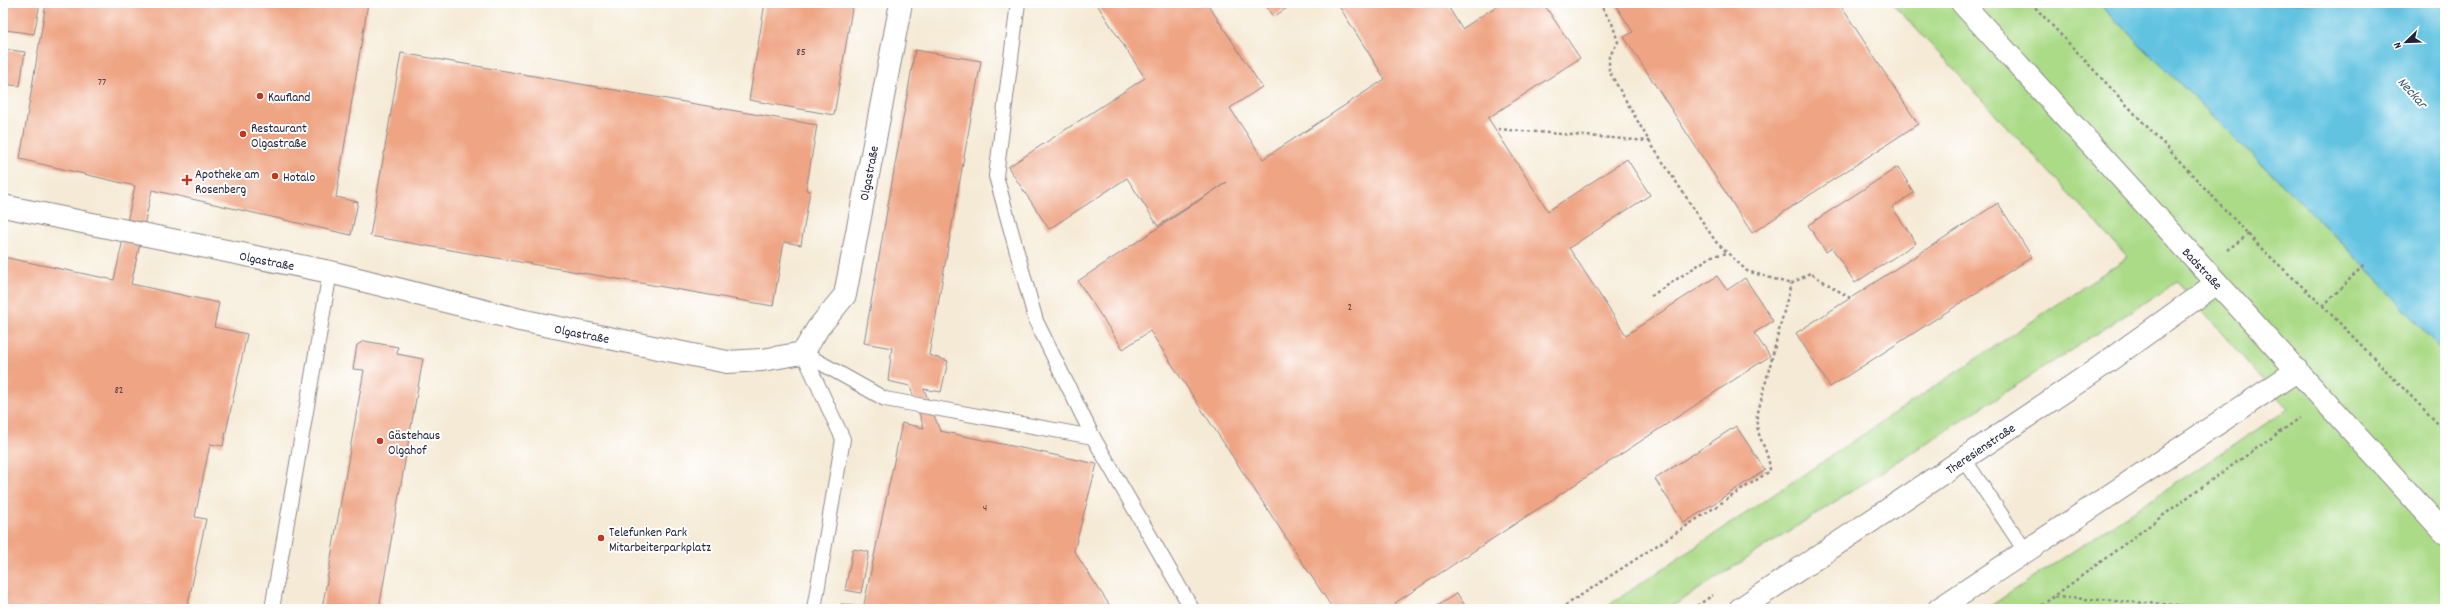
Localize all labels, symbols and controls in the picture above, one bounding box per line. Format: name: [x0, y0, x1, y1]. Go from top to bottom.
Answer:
north arrow: [2386, 22, 2426, 62]
text: N: [2390, 39, 2407, 51]
house number: 85: [796, 45, 806, 61]
water label: Neckar: [2392, 73, 2432, 115]
house number: 77: [98, 75, 106, 91]
place label: Kaufland: [268, 89, 310, 108]
marker: Kaufland: [255, 91, 265, 101]
place label: Restaurant Olgastraße: [251, 120, 307, 154]
marker: Restaurant Olgastraße: [238, 129, 248, 139]
street label: Olgastraße: [856, 144, 885, 202]
place label: Apotheke am Rosenberg: [195, 166, 259, 200]
place label: Hotalo: [283, 169, 315, 188]
marker: Hotalo: [270, 171, 280, 181]
marker: Apotheke am Rosenberg: [182, 175, 192, 185]
street label: Badstraße: [2177, 244, 2226, 295]
street label: Olgastraße: [238, 248, 296, 277]
house number: 2: [1348, 300, 1353, 316]
street label: Olgastraße: [553, 321, 611, 350]
house number: 82: [114, 383, 124, 399]
street label: Theresienstraße: [1943, 420, 2020, 480]
place label: Gästehaus Olgahof: [388, 427, 440, 461]
marker: Gästehaus Olgahof: [375, 436, 385, 446]
house number: 4: [983, 501, 987, 517]
place label: Telefunken Park Mitarbeiterparkplatz: [609, 524, 711, 558]
marker: Telefunken Park Mitarbeiterparkplatz: [596, 533, 606, 543]

